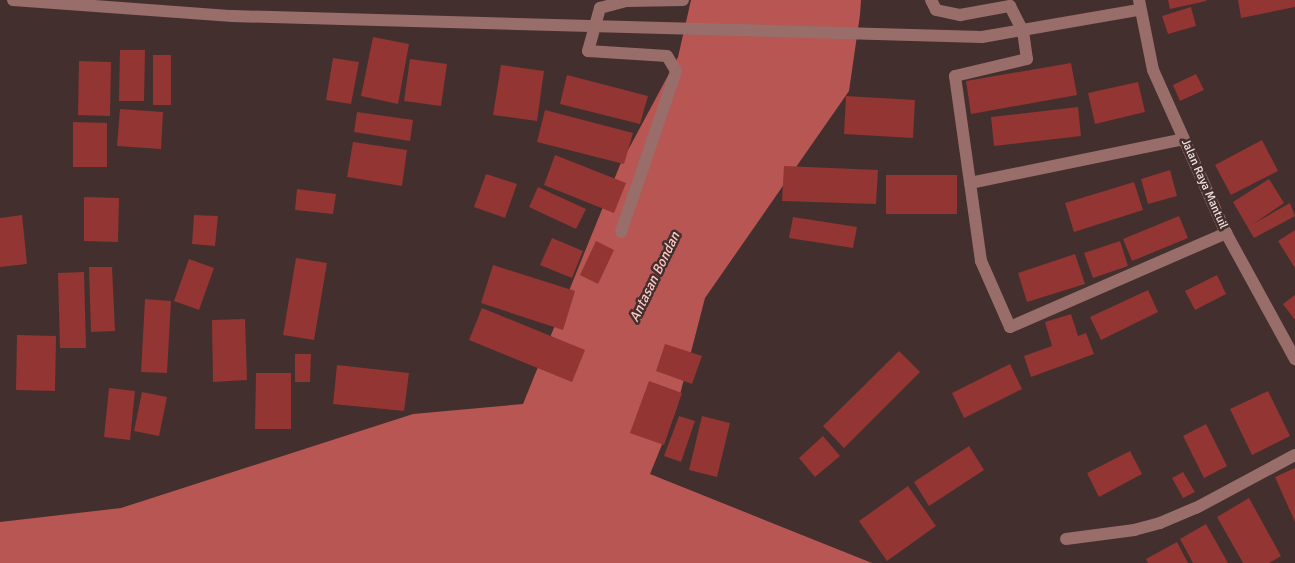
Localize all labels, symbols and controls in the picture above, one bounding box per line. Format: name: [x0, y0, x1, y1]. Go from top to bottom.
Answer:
street label: Jalan Raya Mantuil: [1178, 137, 1230, 231]
water label: Antasan Bondan: [626, 229, 684, 325]

